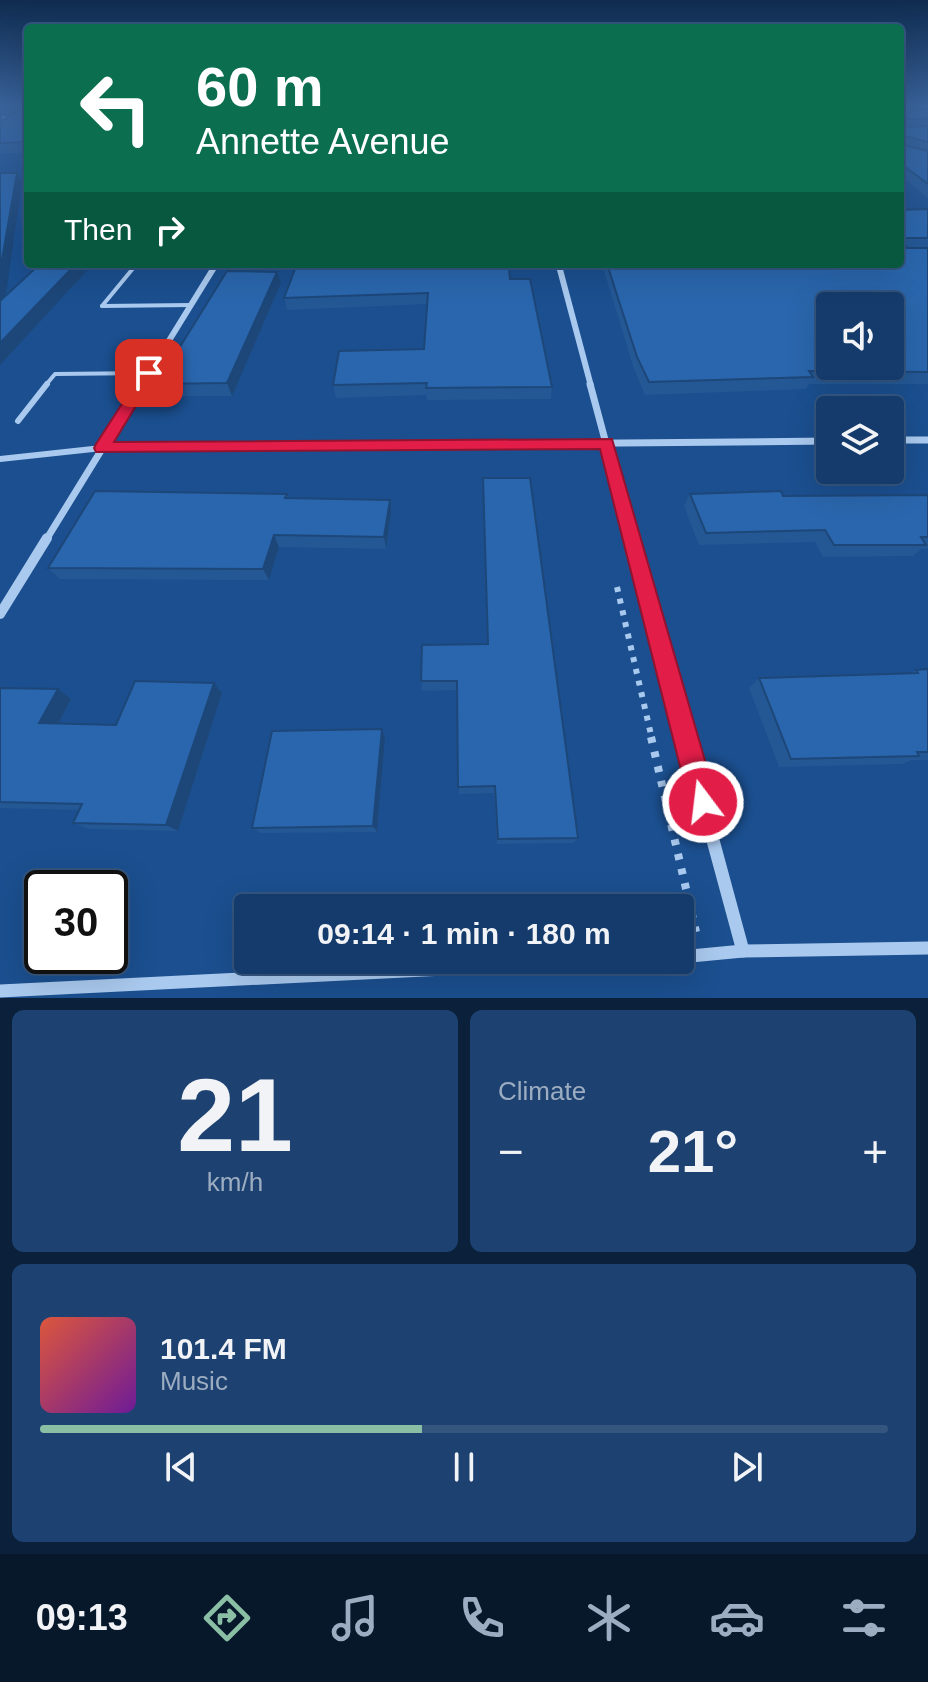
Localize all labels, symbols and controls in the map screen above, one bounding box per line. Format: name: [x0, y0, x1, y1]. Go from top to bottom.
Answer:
text: 60 m: [196, 55, 324, 118]
icon: left: [64, 56, 168, 160]
text: Annette Avenue: [196, 121, 450, 162]
icon: right: [148, 208, 192, 252]
text: Then: [64, 213, 132, 246]
map controls: [816, 292, 904, 484]
button: sound: [816, 292, 904, 380]
pin: [115, 339, 183, 407]
icon: arrive: [127, 351, 171, 395]
button: layers: [816, 396, 904, 484]
position arrow: [661, 760, 745, 844]
speed limit sign: 30: [24, 870, 128, 974]
text: 09:14 · 1 min · 180 m: [317, 917, 611, 950]
text: 21: [177, 1057, 293, 1173]
text: Climate: [498, 1076, 586, 1106]
text: 21°: [648, 1118, 738, 1185]
text: −: [498, 1127, 524, 1176]
text: +: [862, 1127, 888, 1176]
text: km/h: [207, 1167, 263, 1197]
text: 101.4 FM: [160, 1332, 287, 1365]
text: Music: [160, 1366, 228, 1396]
icon: previous: [159, 1445, 203, 1489]
icon: pause: [442, 1445, 486, 1489]
icon: next: [725, 1445, 769, 1489]
icon: directions: [199, 1590, 255, 1646]
icon: music: [327, 1590, 383, 1646]
icon: phone: [454, 1590, 510, 1646]
icon: climate: [581, 1590, 637, 1646]
icon: car: [709, 1590, 765, 1646]
icon: filters: [836, 1590, 892, 1646]
text: 09:13: [36, 1597, 128, 1638]

